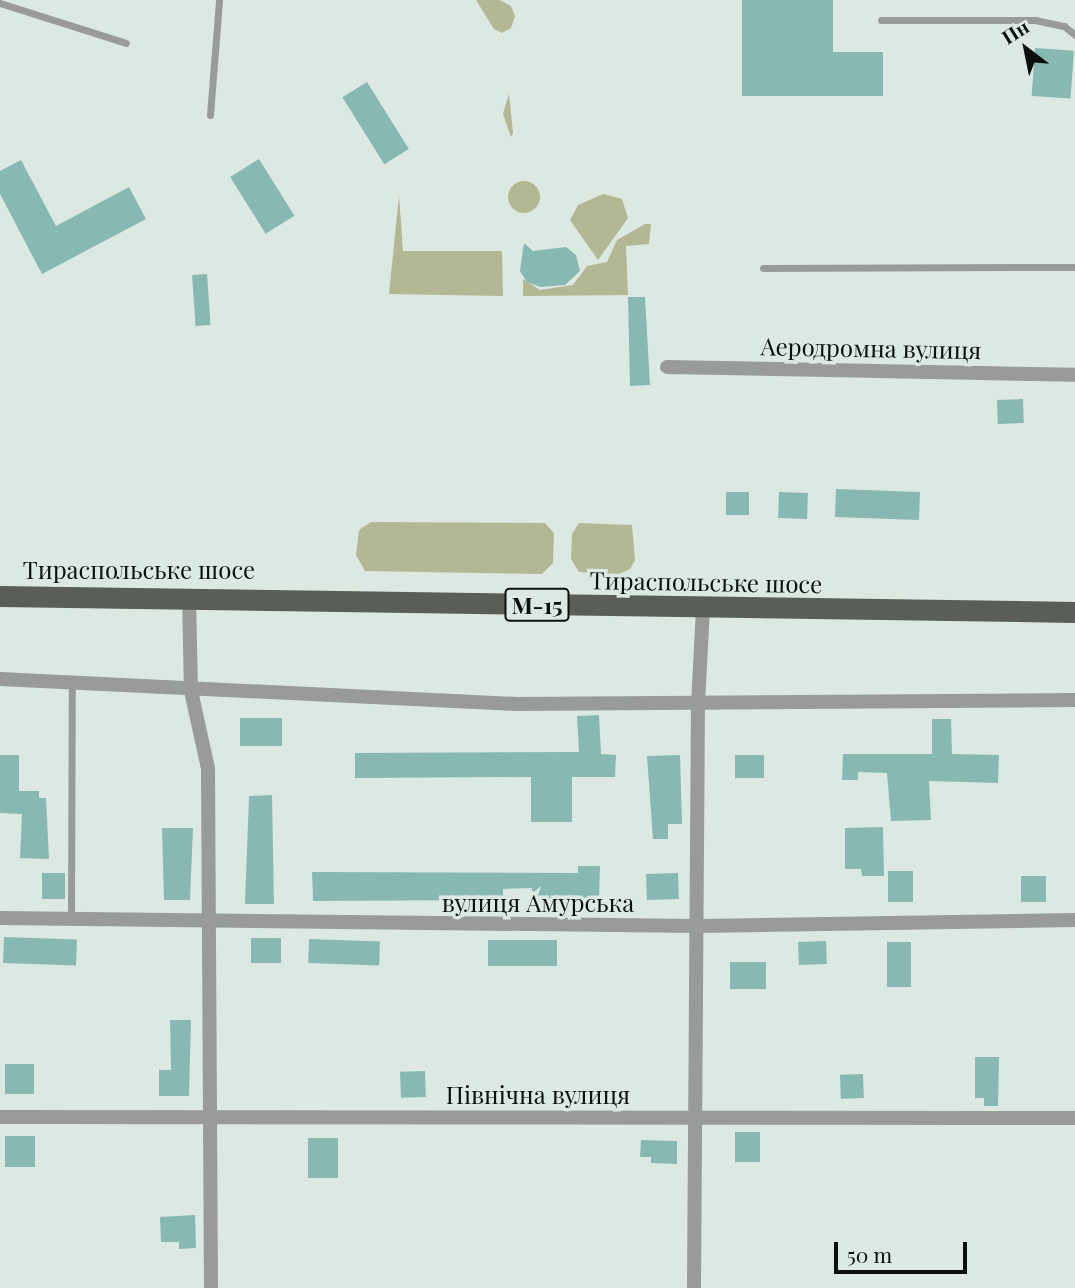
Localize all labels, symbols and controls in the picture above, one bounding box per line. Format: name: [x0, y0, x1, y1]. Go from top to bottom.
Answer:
text: Пн: [996, 13, 1033, 49]
north arrow: [991, 14, 1061, 84]
street label: Аеродромна вулиця: [760, 332, 982, 364]
street label: Тираспольське шосе: [23, 556, 255, 584]
street label: Тираспольське шосе: [589, 566, 823, 598]
road number: М-15: [504, 586, 570, 624]
street label: вулиця Амурська: [442, 889, 634, 917]
street label: Північна вулиця: [446, 1081, 630, 1109]
scale bar: [837, 1228, 970, 1272]
text: 50 m: [847, 1240, 892, 1268]

